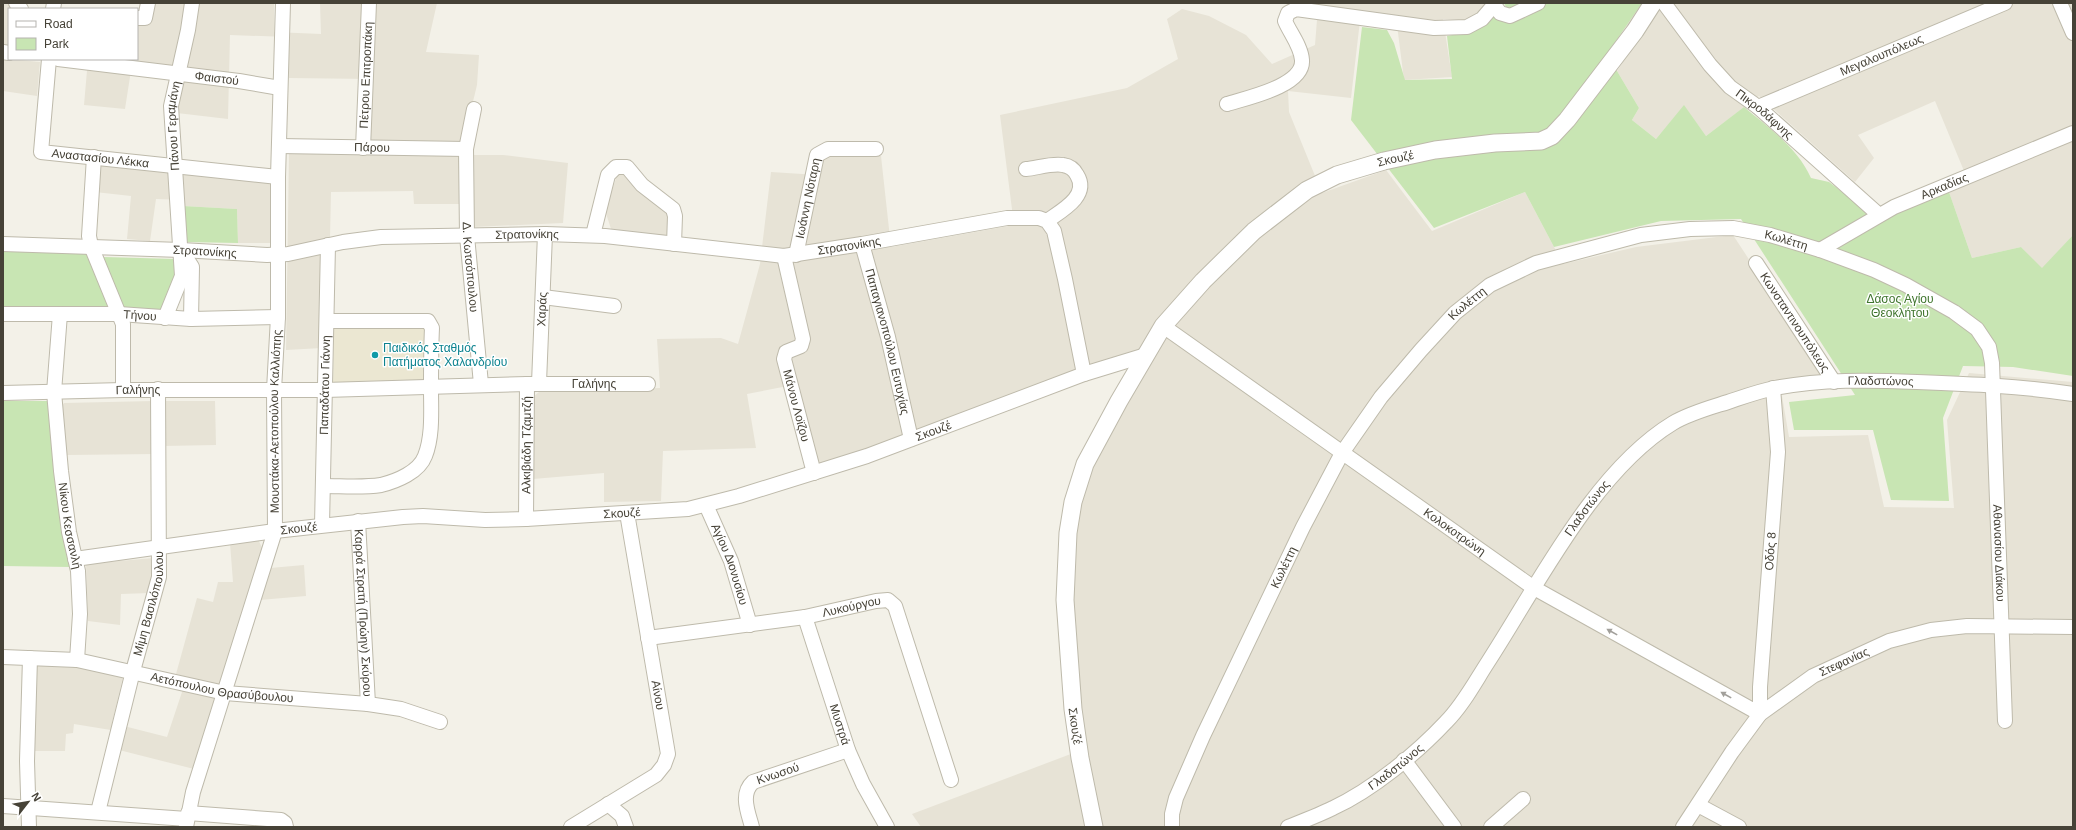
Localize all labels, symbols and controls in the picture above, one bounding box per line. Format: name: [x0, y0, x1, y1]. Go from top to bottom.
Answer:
legend: [8, 8, 138, 60]
text: Road: [44, 17, 73, 31]
street label: Πέτρου Επιτροπάκη: [357, 21, 375, 129]
street label: Μεγαλουπόλεως: [1838, 31, 1925, 79]
text: Park: [44, 37, 70, 51]
street label: Φαιστού: [194, 69, 240, 88]
street label: Πάνου Γεραμάνη: [164, 80, 183, 171]
street label: Πικροδάφνης: [1733, 86, 1796, 142]
street label: Πάρου: [354, 140, 390, 155]
street label: Αναστασίου Λέκκα: [51, 146, 150, 170]
street label: Σκουζέ: [1375, 148, 1416, 170]
street label: Ιωάννη Νόταρη: [793, 157, 823, 240]
street label: Αρκαδίας: [1919, 170, 1970, 202]
street label: Δ. Κωτσόπουλου: [460, 222, 481, 313]
street label: Στρατονίκης: [495, 227, 559, 242]
street label: Κωλέττη: [1763, 227, 1809, 253]
street label: Στρατονίκης: [817, 234, 882, 258]
street label: Στρατονίκης: [173, 243, 237, 260]
street label: Παπαγιανοπούλου Ευτυχίας: [862, 267, 912, 416]
street label: Κωνσταντινουπόλεως: [1757, 270, 1833, 375]
street label: Κωλέττη: [1445, 284, 1489, 323]
street label: Χαράς: [534, 291, 550, 327]
park label: Δάσος Αγίου Θεοκλήτου: [1866, 292, 1934, 320]
street label: Τήνου: [123, 307, 157, 324]
street label: Μουστάκα-Αετοπούλου Καλλιόπης: [267, 329, 284, 513]
street label: Παπαδάτου Γιάννη: [317, 335, 333, 435]
place label: Παιδικός Σταθμός Πατήματος Χαλανδρίου: [383, 341, 507, 369]
marker: Παιδικός Σταθμός Πατήματος Χαλανδρίου: [370, 350, 380, 360]
street label: Μάνου Λοϊζου: [780, 368, 812, 443]
street label: Γλαδστώνος: [1848, 374, 1914, 389]
street label: Γαλήνης: [572, 377, 617, 391]
street label: Γαλήνης: [115, 383, 161, 397]
street label: Αλκιβιάδη Τζαμτζή: [519, 396, 534, 494]
street label: Σκουζέ: [914, 418, 954, 444]
street label: Γλαδστώνος: [1562, 477, 1612, 539]
street label: Νίκου Κεσσανλή: [56, 482, 84, 570]
street label: Αθανασίου Διάκου: [1990, 504, 2008, 602]
street label: Σκουζέ: [603, 505, 642, 521]
street label: Κολοκοτρώνη: [1421, 505, 1488, 559]
street label: Σκουζέ: [280, 519, 319, 537]
street label: Αγίου Διονυσίου: [708, 521, 751, 607]
street label: Καρρά Στρατή (Πρώην) Σκύρου: [351, 529, 375, 697]
street label: Οδός 8: [1762, 531, 1779, 571]
street label: Κωλέττη: [1268, 544, 1300, 591]
street label: Μίμη Βασιλόπουλου: [131, 551, 166, 657]
street label: Λυκούργου: [821, 594, 881, 620]
one-way arrow: [1607, 628, 1618, 635]
street label: Στεφανίας: [1817, 644, 1871, 679]
street label: Αετόπουλου Θρασύβουλου: [149, 670, 294, 705]
street label: Αίνου: [649, 679, 667, 711]
one-way arrow: [1720, 692, 1732, 699]
street label: Μυστρά: [827, 702, 853, 747]
street label: Σκουζέ: [1065, 707, 1085, 746]
street label: Γλαδστώνος: [1366, 741, 1426, 793]
street label: Κνωσού: [755, 760, 801, 787]
north arrow: [8, 782, 48, 822]
text: N: [29, 790, 44, 803]

